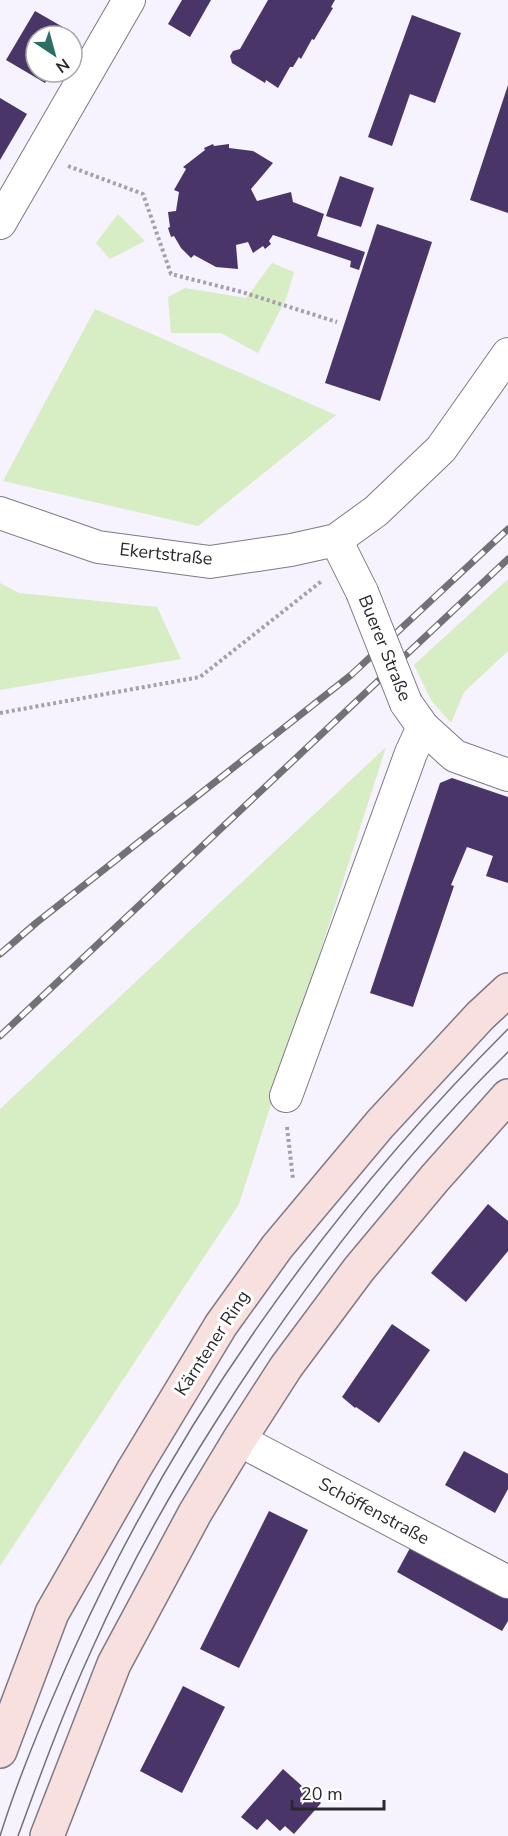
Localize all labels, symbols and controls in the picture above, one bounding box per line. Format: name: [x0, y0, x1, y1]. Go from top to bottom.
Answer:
north arrow: [24, 24, 84, 84]
text: N: [51, 53, 74, 78]
street label: Ekertstraße: [118, 537, 214, 571]
street label: Buerer Straße: [353, 591, 417, 705]
street label: Kärntener Ring: [169, 1286, 255, 1400]
street label: Schöffenstraße: [314, 1472, 434, 1550]
scale bar: [292, 1773, 384, 1811]
text: 20 m: [301, 1782, 343, 1806]

